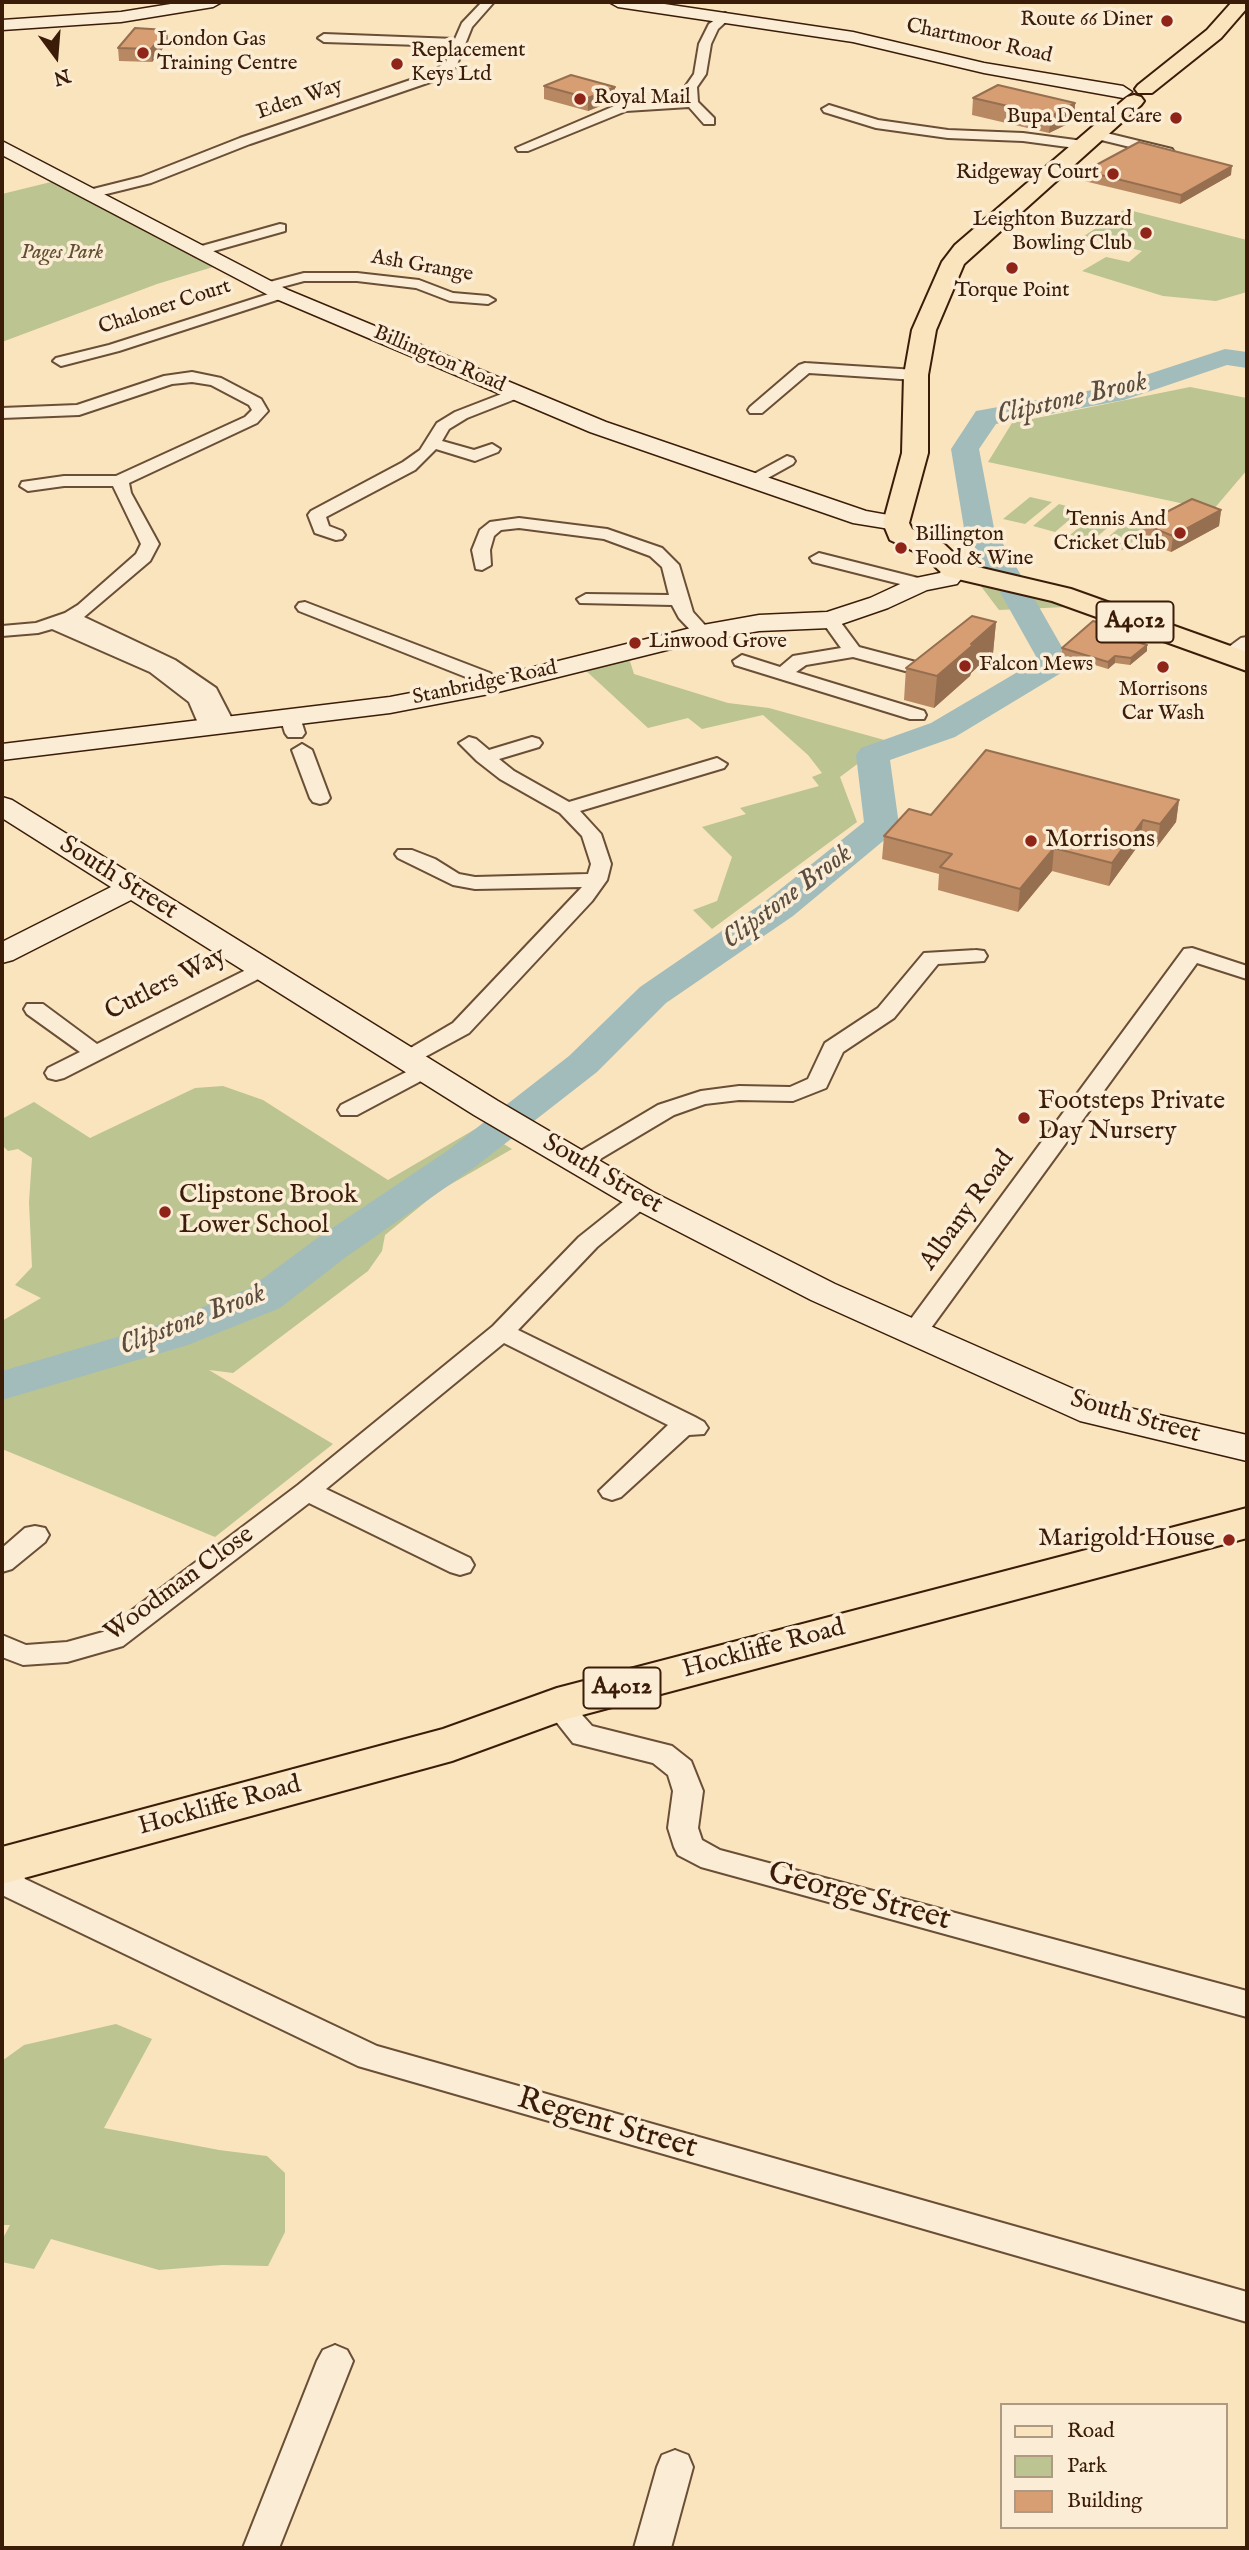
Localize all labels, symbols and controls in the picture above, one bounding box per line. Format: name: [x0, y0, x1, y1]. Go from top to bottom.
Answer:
place label: Route 66 Diner: [1020, 8, 1153, 34]
marker: Route 66 Diner: [1159, 13, 1175, 29]
street label: Chartmoor Road: [904, 14, 1054, 70]
north arrow: [21, 21, 91, 91]
place label: London Gas Training Centre: [157, 28, 297, 78]
place label: Replacement Keys Ltd: [411, 39, 525, 89]
marker: London Gas Training Centre: [135, 45, 151, 61]
marker: Replacement Keys Ltd: [389, 56, 405, 72]
text: N: [51, 62, 73, 90]
street label: Eden Way: [254, 74, 346, 126]
place label: Royal Mail: [594, 86, 691, 112]
marker: Royal Mail: [572, 91, 588, 107]
place label: Bupa Dental Care: [1006, 105, 1162, 131]
marker: Bupa Dental Care: [1168, 110, 1184, 126]
place label: Ridgeway Court: [956, 161, 1099, 187]
marker: Ridgeway Court: [1105, 166, 1121, 182]
place label: Leighton Buzzard Bowling Club: [973, 208, 1132, 258]
marker: Leighton Buzzard Bowling Club: [1138, 225, 1154, 241]
park label: Pages Park: [21, 241, 103, 267]
street label: Ash Grange: [369, 246, 475, 288]
marker: Torque Point: [1004, 260, 1020, 276]
street label: Chaloner Court: [96, 275, 234, 341]
place label: Torque Point: [955, 279, 1069, 305]
street label: Billington Road: [369, 321, 509, 399]
water label: Clipstone Brook: [993, 366, 1151, 434]
place label: Tennis And Cricket Club: [1054, 508, 1166, 558]
place label: Billington Food & Wine: [915, 523, 1033, 573]
marker: Tennis And Cricket Club: [1172, 525, 1188, 541]
marker: Billington Food & Wine: [893, 540, 909, 556]
road number: A4012: [1096, 602, 1174, 642]
place label: Linwood Grove: [649, 630, 787, 656]
marker: Linwood Grove: [627, 635, 643, 651]
place label: Falcon Mews: [979, 653, 1093, 679]
street label: Stanbridge Road: [411, 656, 559, 712]
marker: Falcon Mews: [957, 658, 973, 674]
marker: Morrisons Car Wash: [1155, 659, 1171, 675]
place label: Morrisons Car Wash: [1118, 678, 1208, 728]
place label: Morrisons: [1045, 825, 1155, 857]
street label: South Street: [53, 830, 183, 928]
marker: Morrisons: [1023, 833, 1039, 849]
water label: Clipstone Brook: [716, 838, 860, 958]
street label: Cutlers Way: [100, 941, 232, 1029]
place label: Footsteps Private Day Nursery: [1038, 1087, 1225, 1148]
marker: Footsteps Private Day Nursery: [1016, 1110, 1032, 1126]
street label: South Street: [536, 1128, 668, 1222]
street label: Albany Road: [914, 1145, 1022, 1277]
place label: Clipstone Brook Lower School: [179, 1181, 358, 1242]
marker: Clipstone Brook Lower School: [157, 1204, 173, 1220]
water label: Clipstone Brook: [115, 1278, 271, 1364]
street label: South Street: [1066, 1385, 1204, 1451]
street label: Woodman Close: [99, 1520, 261, 1650]
place label: Marigold House: [1038, 1524, 1215, 1556]
marker: Marigold House: [1221, 1532, 1237, 1548]
street label: Hockliffe Road: [679, 1613, 849, 1687]
road number: A4012: [584, 1668, 660, 1708]
street label: Hockliffe Road: [135, 1770, 305, 1844]
street label: George Street: [763, 1855, 955, 1941]
street label: Regent Street: [513, 2081, 701, 2169]
legend: [1000, 2403, 1228, 2529]
text: Road: [1067, 2418, 1114, 2445]
text: Park: [1067, 2453, 1107, 2480]
text: Building: [1067, 2488, 1142, 2515]

